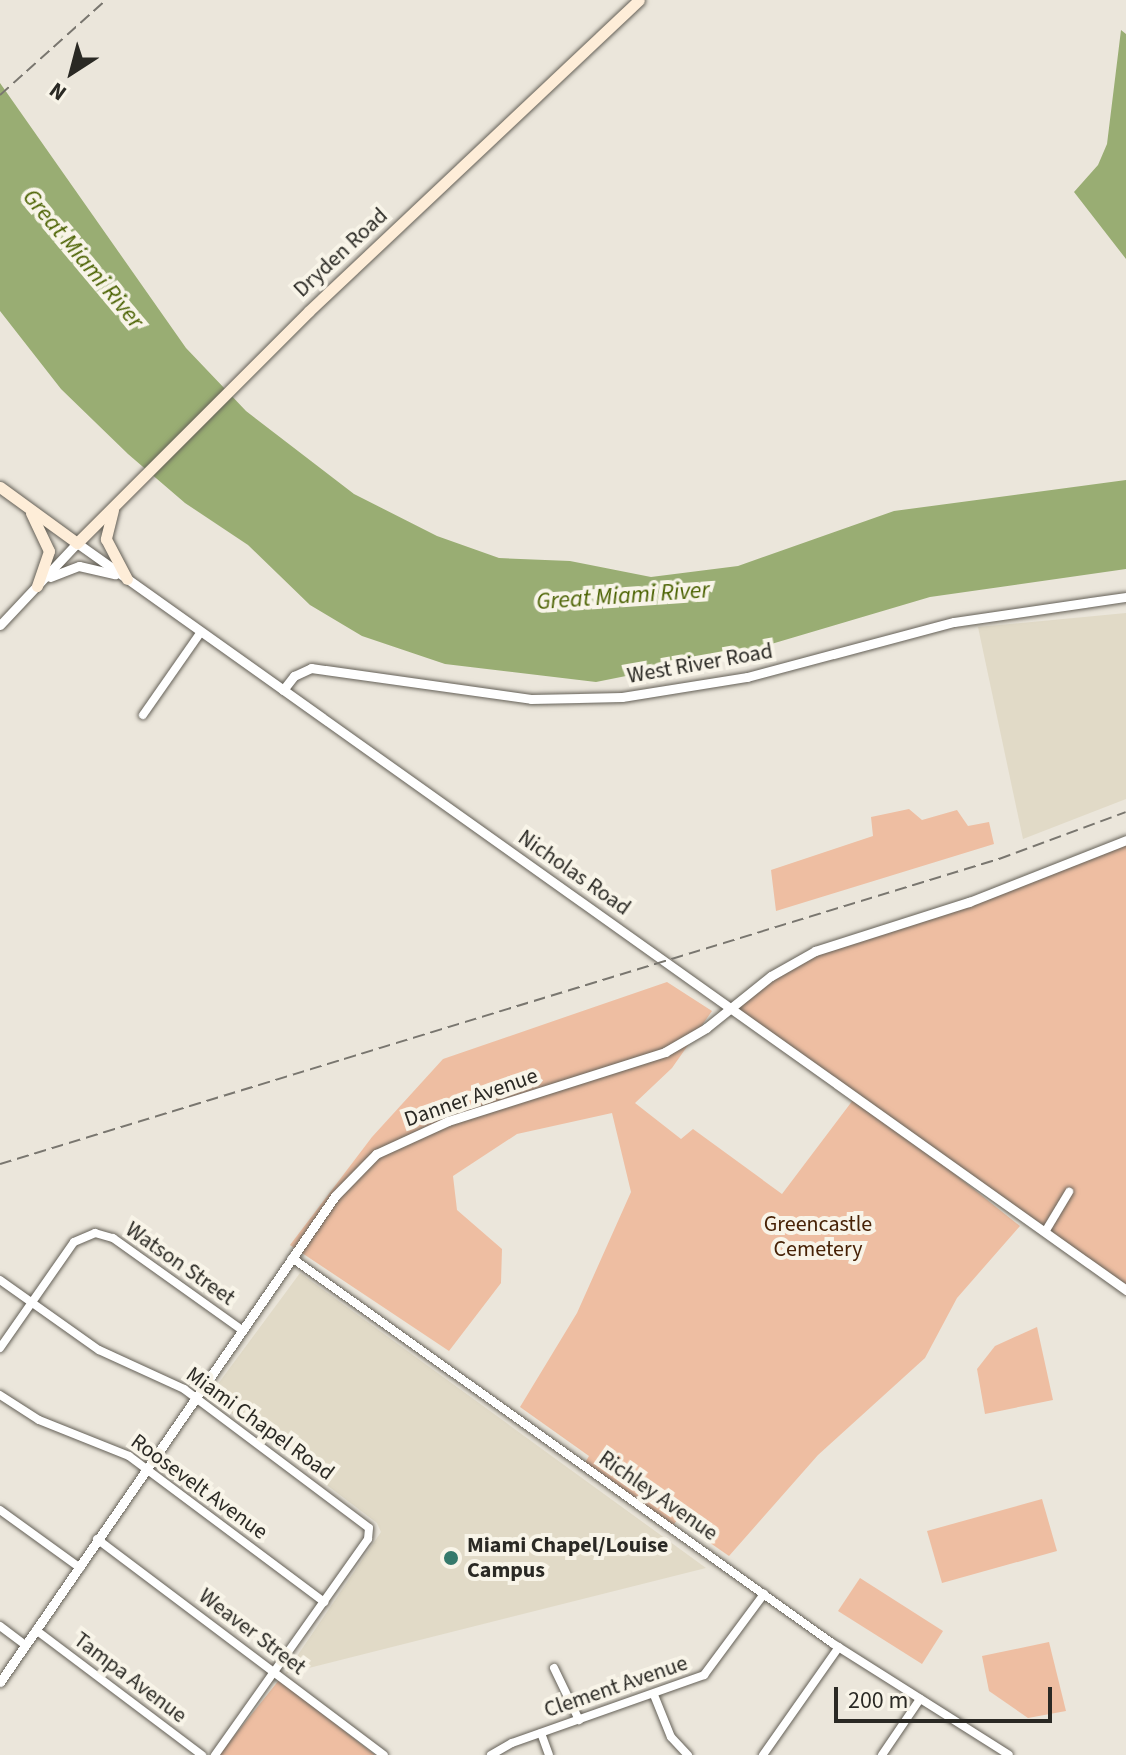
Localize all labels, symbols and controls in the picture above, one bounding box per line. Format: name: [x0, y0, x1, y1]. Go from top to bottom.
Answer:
north arrow: [32, 32, 112, 112]
text: N: [43, 74, 73, 109]
water label: Great Miami River: [16, 183, 150, 335]
street label: Dryden Road: [289, 203, 393, 303]
water label: Great Miami River: [535, 576, 711, 616]
street label: West River Road: [625, 638, 775, 690]
street label: Nicholas Road: [513, 825, 635, 921]
street label: Danner Avenue: [401, 1063, 541, 1133]
park label: Greencastle Cemetery: [764, 1211, 872, 1262]
street label: Watson Street: [120, 1217, 240, 1311]
street label: Miami Chapel Road: [181, 1361, 339, 1487]
street label: Roosevelt Avenue: [125, 1429, 273, 1545]
street label: Richley Avenue: [593, 1445, 723, 1547]
place label: Miami Chapel/Louise Campus: [467, 1532, 668, 1584]
marker: Miami Chapel/Louise Campus: [442, 1549, 460, 1567]
street label: Weaver Street: [193, 1583, 311, 1681]
street label: Tampa Avenue: [68, 1627, 192, 1729]
street label: Clement Avenue: [541, 1650, 691, 1724]
scale bar: [838, 1671, 1056, 1721]
text: 200 m: [848, 1683, 908, 1718]

